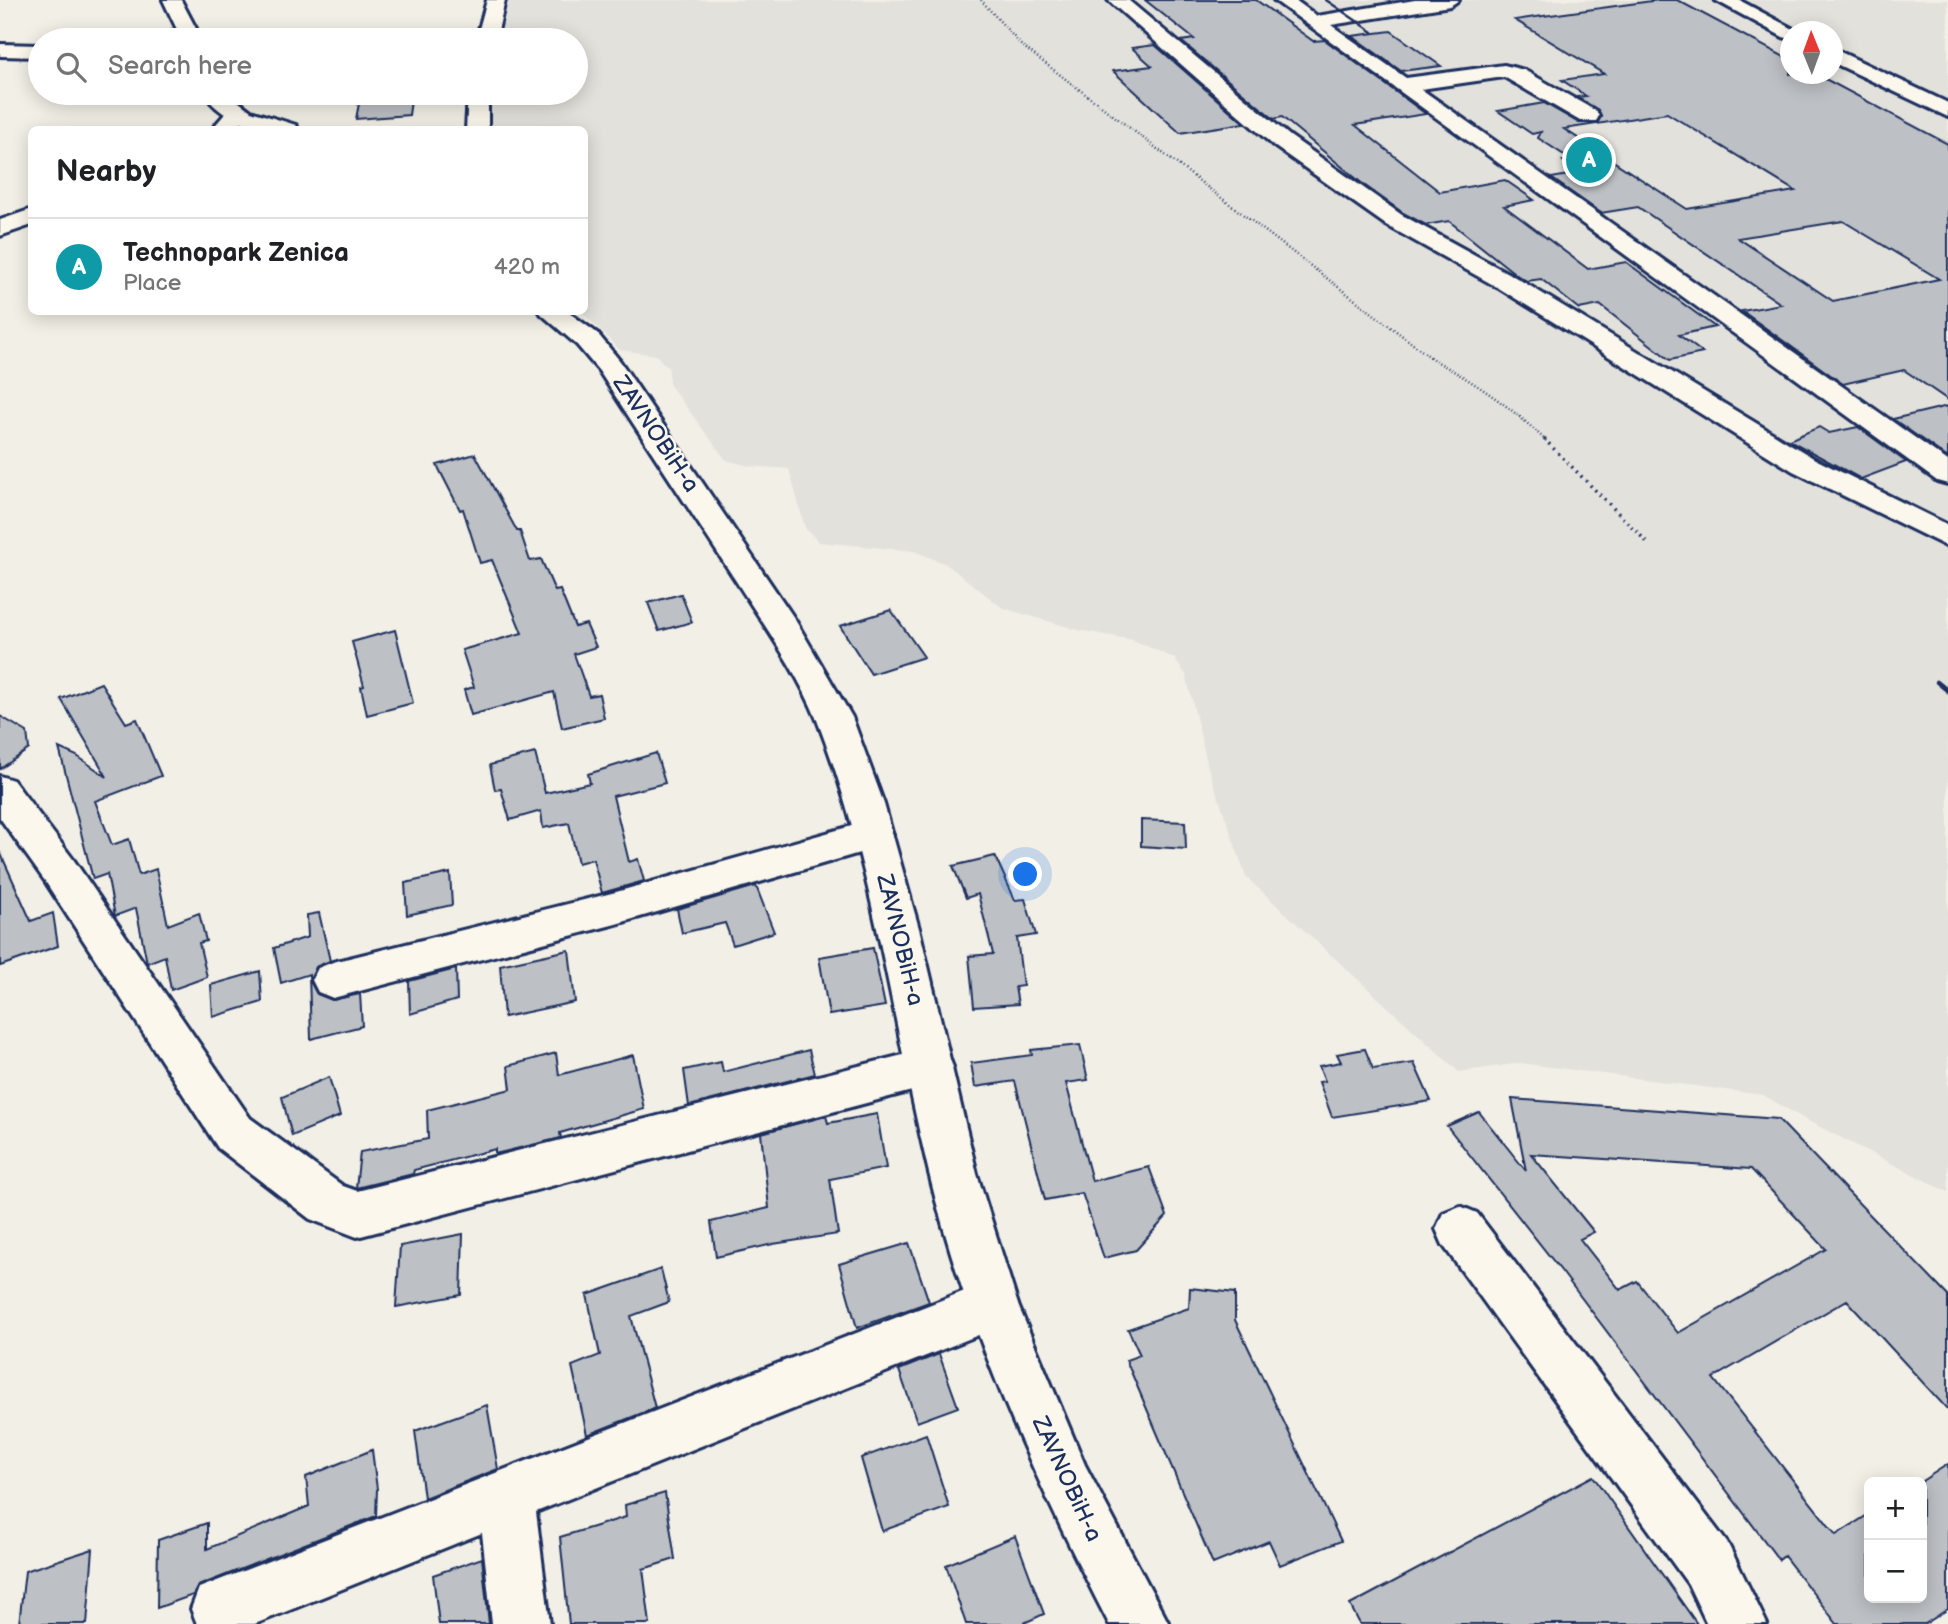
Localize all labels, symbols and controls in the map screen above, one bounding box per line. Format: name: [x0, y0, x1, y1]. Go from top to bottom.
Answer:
north arrow: [1780, 21, 1843, 84]
search box: [28, 28, 588, 105]
icon: search: [52, 48, 90, 86]
text: Search here: [108, 51, 252, 82]
pin: A: [1566, 134, 1612, 186]
text: Nearby: [56, 154, 156, 190]
text: Technopark Zenica: [123, 238, 349, 269]
text: A: [72, 253, 86, 281]
text: 420 m: [494, 253, 560, 281]
text: Place: [123, 269, 181, 297]
street label: ZAVNOBiH-a: [606, 370, 705, 498]
your location: [1008, 857, 1042, 891]
street label: ZAVNOBiH-a: [870, 870, 930, 1009]
street label: ZAVNOBiH-a: [1025, 1411, 1108, 1546]
map controls: [1864, 1477, 1927, 1603]
button: +: [1864, 1477, 1927, 1540]
button: −: [1864, 1540, 1927, 1603]

